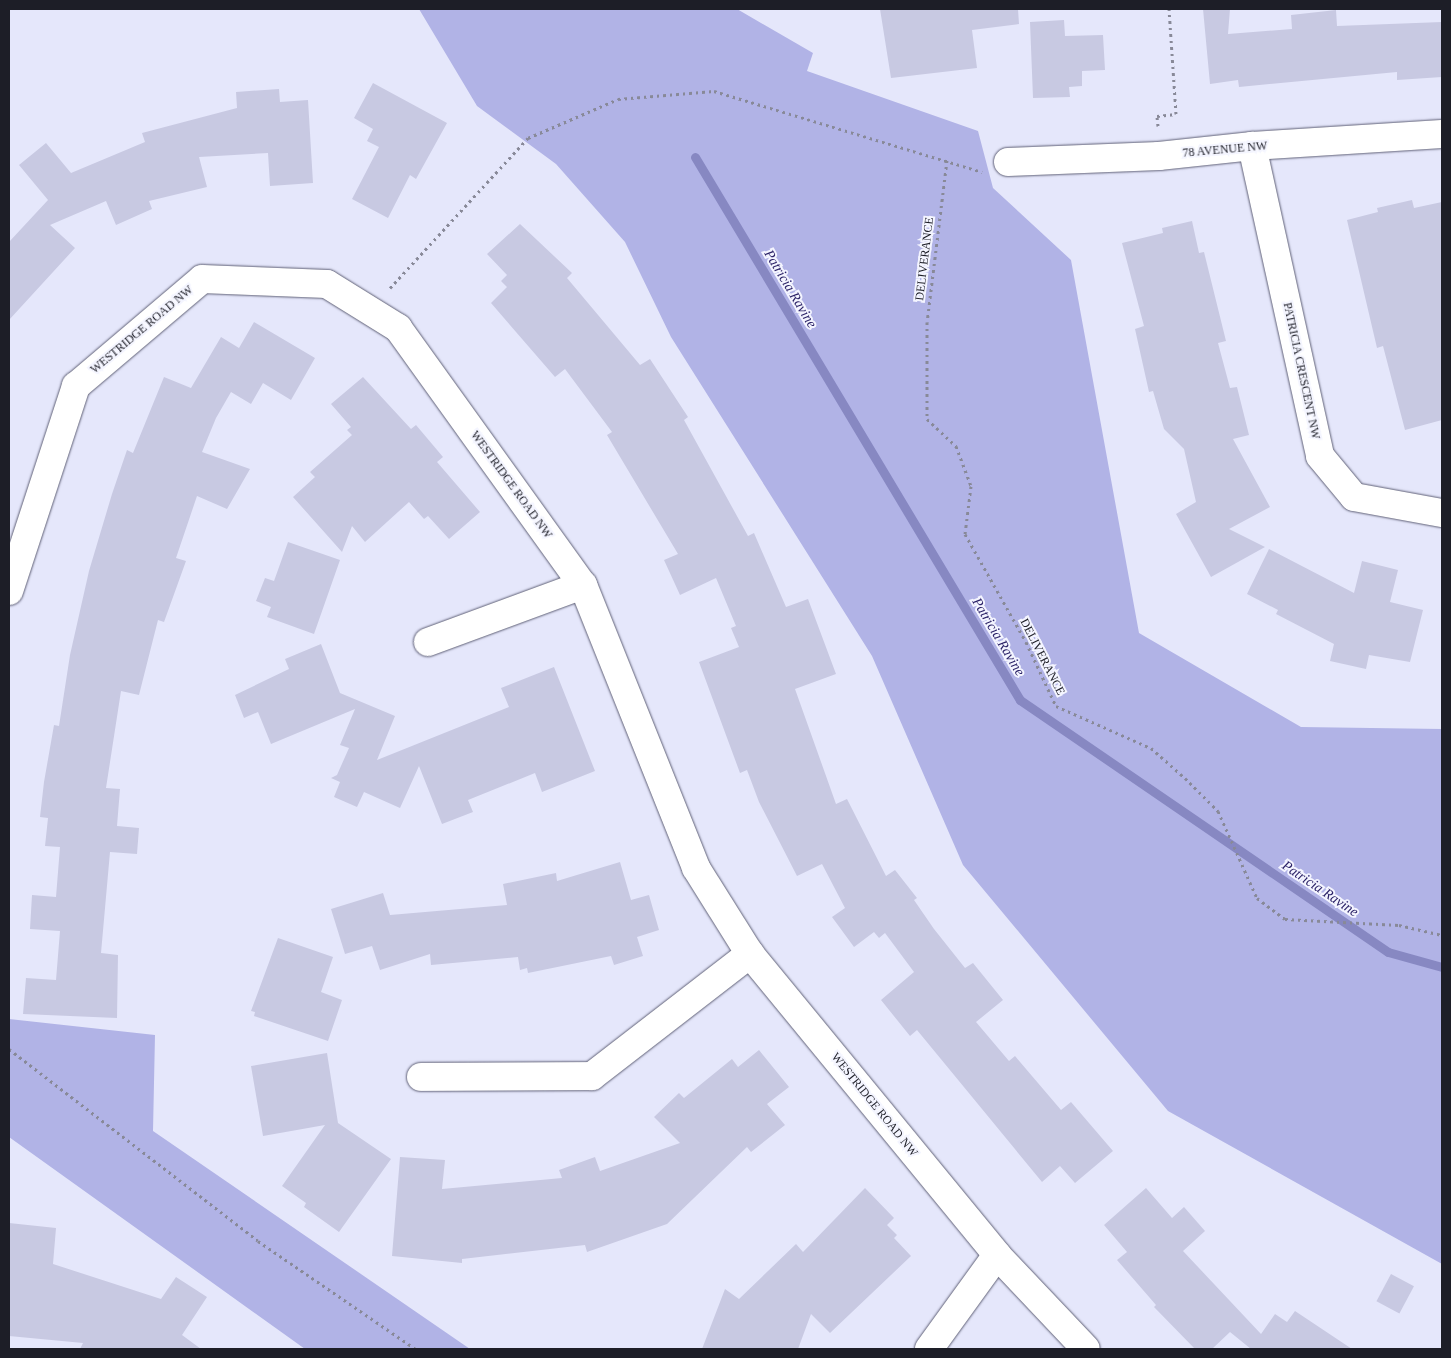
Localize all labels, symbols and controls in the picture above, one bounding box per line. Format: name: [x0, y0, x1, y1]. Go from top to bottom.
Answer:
street label: 78 AVENUE NW: [1182, 139, 1268, 161]
street label: DELIVERANCE: [913, 216, 937, 302]
water label: Patricia Ravine: [760, 247, 820, 331]
street label: WESTRIDGE ROAD NW: [88, 283, 196, 377]
street label: PATRICIA CRESCENT NW: [1279, 301, 1323, 441]
street label: WESTRIDGE ROAD NW: [467, 428, 555, 542]
water label: Patricia Ravine: [968, 595, 1028, 679]
street label: DELIVERANCE: [1017, 616, 1067, 698]
water label: Patricia Ravine: [1279, 857, 1361, 921]
street label: WESTRIDGE ROAD NW: [828, 1050, 920, 1160]

